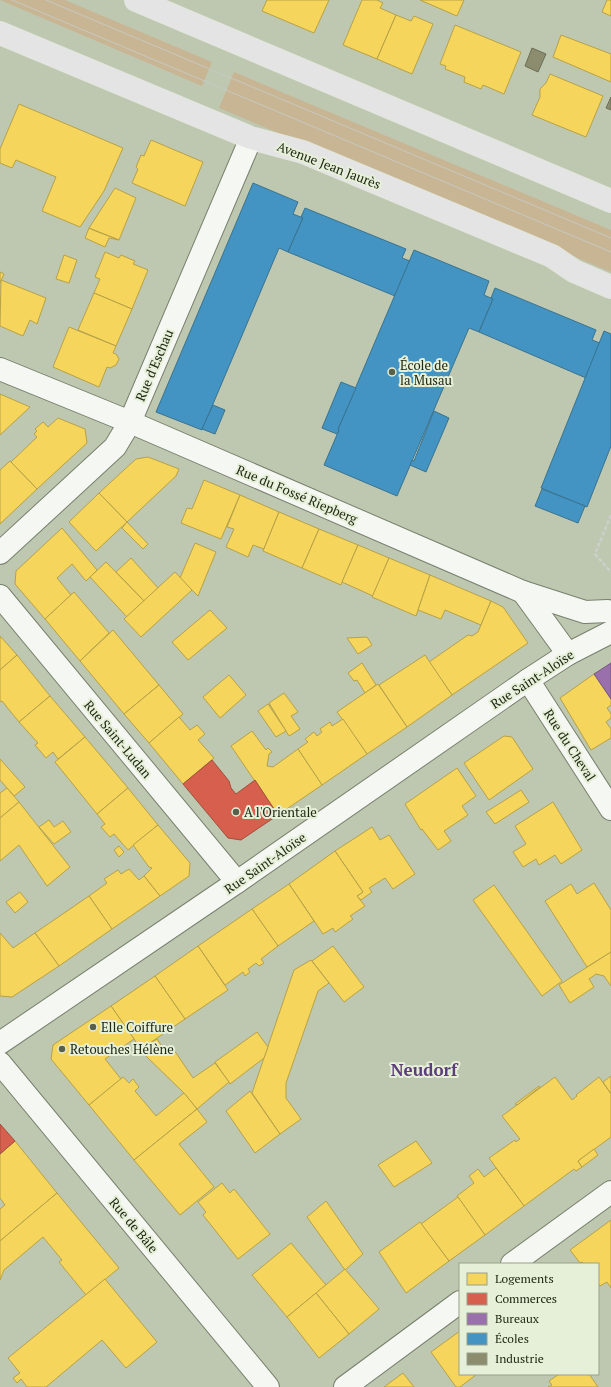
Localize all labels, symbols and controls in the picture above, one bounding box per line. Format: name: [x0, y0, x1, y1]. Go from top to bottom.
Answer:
street label: Avenue Jean Jaurès: [275, 137, 383, 193]
street label: Rue d'Eschau: [131, 326, 177, 404]
place label: École de la Musau: [400, 356, 453, 389]
marker: École de la Musau: [387, 367, 397, 377]
street label: Rue du Fossé Riepberg: [234, 460, 361, 528]
street label: Rue Saint-Aloïse: [487, 645, 577, 713]
street label: Rue Saint-Ludan: [80, 696, 156, 782]
street label: Rue du Cheval: [540, 705, 600, 785]
place label: A l'Orientale: [244, 803, 317, 821]
marker: A l'Orientale: [231, 807, 241, 817]
street label: Rue Saint-Aloïse: [221, 828, 309, 898]
place label: Elle Coiffure: [101, 1018, 173, 1036]
marker: Elle Coiffure: [88, 1022, 98, 1032]
place label: Retouches Hélène: [70, 1040, 174, 1058]
marker: Retouches Hélène: [57, 1044, 67, 1054]
district label: Neudorf: [391, 1058, 459, 1081]
street label: Rue de Bâle: [105, 1193, 163, 1257]
legend: [459, 1263, 599, 1375]
text: Logements: [495, 1271, 554, 1286]
text: Commerces: [495, 1291, 557, 1306]
text: Bureaux: [495, 1311, 540, 1326]
text: Écoles: [495, 1331, 529, 1346]
text: Industrie: [495, 1351, 544, 1366]

